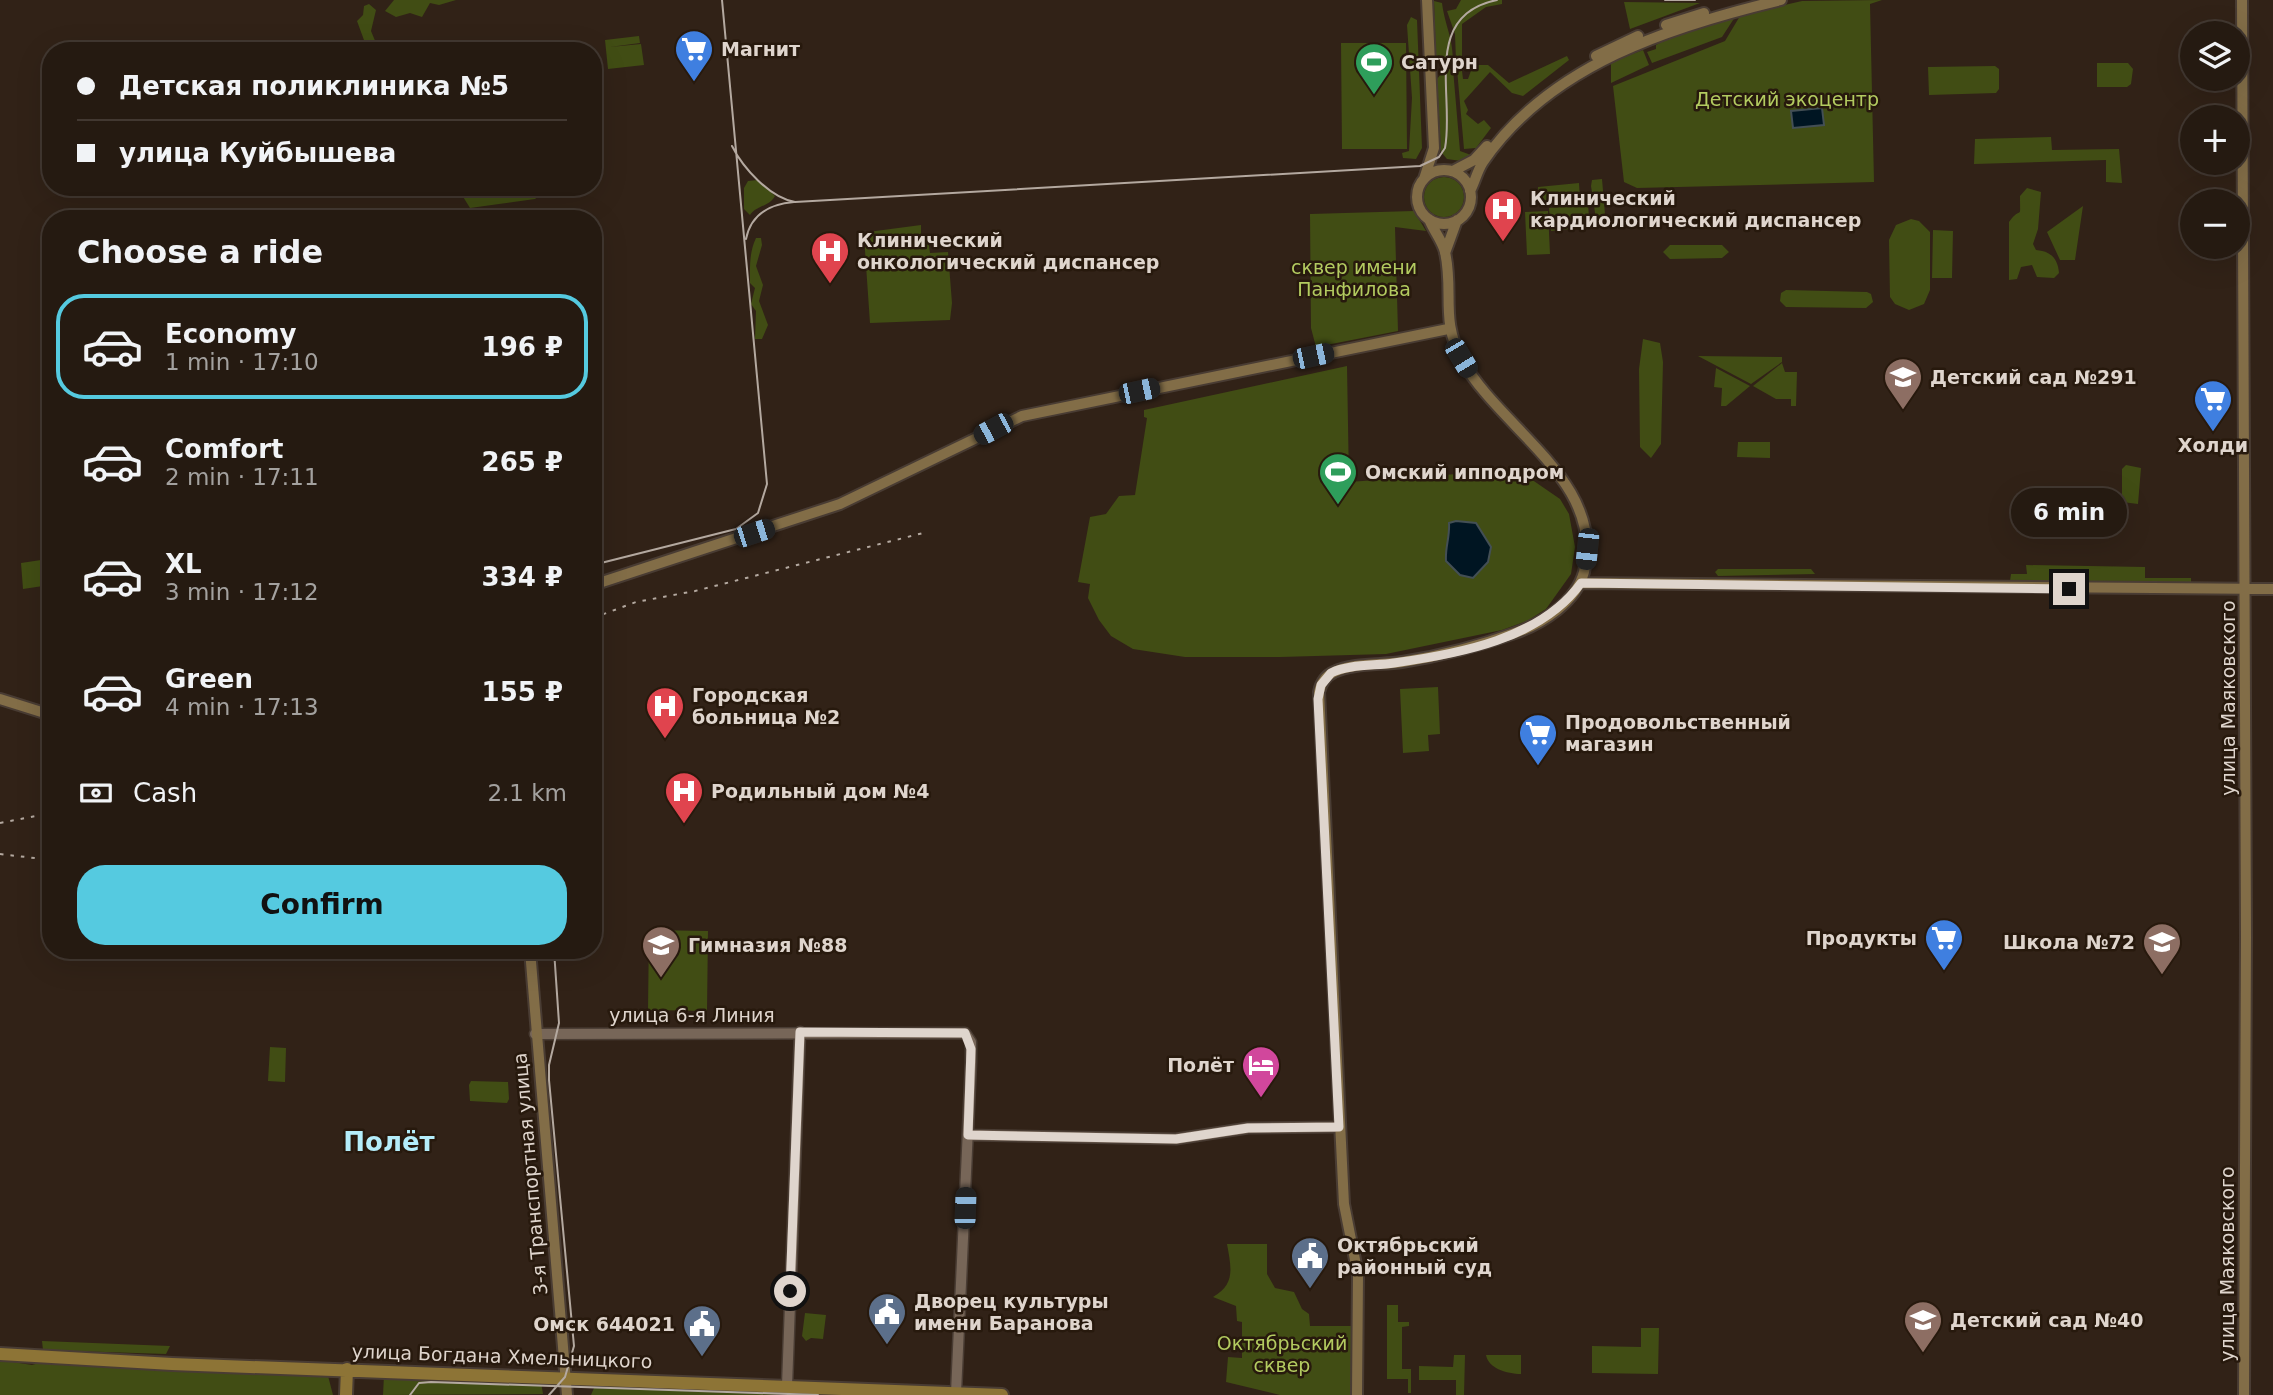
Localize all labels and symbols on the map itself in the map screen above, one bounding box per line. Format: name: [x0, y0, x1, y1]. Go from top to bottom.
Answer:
supermarket icon: Магнит: [673, 28, 715, 83]
place label: Магнит: [721, 38, 800, 60]
sports icon: Сатурн: [1353, 41, 1395, 96]
place label: Сатурн: [1401, 51, 1478, 73]
park label: Детский экоцентр: [1695, 88, 1879, 110]
place label: Клинический кардиологический диспансер: [1530, 187, 1861, 231]
hospital icon: Клинический кардиологический диспансер: [1482, 188, 1524, 243]
place label: Клинический онкологический диспансер: [857, 229, 1159, 273]
hospital icon: Клинический онкологический диспансер: [809, 230, 851, 285]
park label: сквер имени Панфилова: [1291, 256, 1417, 300]
car: [1442, 335, 1481, 381]
car: [1291, 341, 1336, 371]
school or university icon: Детский сад №291: [1882, 356, 1924, 411]
place label: Детский сад №291: [1930, 366, 2137, 388]
car: [1117, 376, 1162, 406]
supermarket icon: Холди: [2192, 378, 2234, 433]
car: [970, 410, 1017, 448]
place label: Холди: [2178, 434, 2248, 456]
sports icon: Омский ипподром: [1317, 451, 1359, 506]
place label: Омский ипподром: [1365, 461, 1564, 483]
callout: 6 min: [2011, 488, 2127, 536]
car: [731, 517, 778, 549]
car: [1575, 527, 1600, 571]
route end: [2053, 573, 2085, 605]
street label: улица Маяковского: [2217, 600, 2239, 796]
place label: Городская больница №2: [692, 684, 840, 728]
hospital icon: Городская больница №2: [644, 685, 686, 740]
place label: Продовольственный магазин: [1565, 711, 1791, 755]
supermarket icon: Продовольственный магазин: [1517, 712, 1559, 767]
hospital icon: Родильный дом №4: [663, 770, 705, 825]
place label: Родильный дом №4: [711, 780, 929, 802]
supermarket icon: Продукты: [1923, 917, 1965, 972]
school or university icon: Школа №72: [2141, 921, 2183, 976]
school or university icon: Гимназия №88: [640, 924, 682, 979]
place label: Продукты: [1806, 927, 1917, 949]
place label: Школа №72: [2003, 931, 2135, 953]
place label: Гимназия №88: [688, 934, 847, 956]
street label: улица 6-я Линия: [609, 1004, 775, 1026]
hotel icon: Полёт: [1240, 1044, 1282, 1099]
street label: 3-я Транспортная улица: [508, 1052, 552, 1296]
place label: Полёт: [1167, 1054, 1234, 1076]
district label: Полёт: [343, 1127, 435, 1157]
street label: улица Маяковского: [2216, 1166, 2238, 1362]
car: [954, 1187, 977, 1229]
place label: Октябрьский районный суд: [1337, 1234, 1492, 1278]
public building icon: Октябрьский районный суд: [1289, 1235, 1331, 1290]
route start: [774, 1275, 806, 1307]
place label: Дворец культуры имени Баранова: [914, 1290, 1109, 1334]
public building icon: Дворец культуры имени Баранова: [866, 1291, 908, 1346]
school or university icon: Детский сад №40: [1902, 1299, 1944, 1354]
public building icon: Омск 644021: [681, 1303, 723, 1358]
place label: Детский сад №40: [1950, 1309, 2144, 1331]
place label: Омск 644021: [533, 1313, 675, 1335]
park label: Октябрьский сквер: [1217, 1332, 1347, 1376]
street label: улица Богдана Хмельницкого: [351, 1340, 653, 1372]

